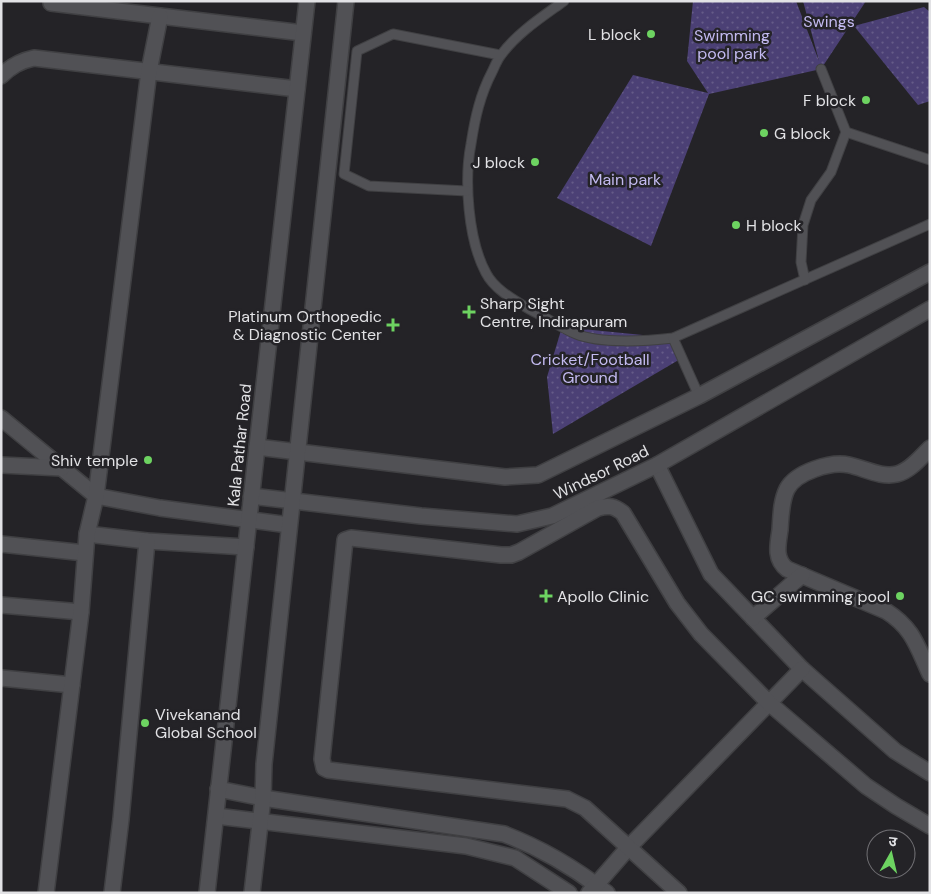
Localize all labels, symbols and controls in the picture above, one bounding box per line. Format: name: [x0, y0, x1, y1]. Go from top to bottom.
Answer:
park label: Swings: [803, 11, 855, 32]
place label: L block: [588, 24, 641, 45]
park label: Swimming pool park: [694, 25, 770, 64]
marker: L block: [645, 28, 657, 40]
place label: F block: [803, 90, 856, 111]
marker: F block: [860, 94, 872, 106]
place label: G block: [774, 123, 831, 144]
marker: G block: [758, 127, 770, 139]
place label: J block: [472, 152, 525, 173]
marker: J block: [529, 156, 541, 168]
park label: Main park: [589, 169, 661, 190]
place label: H block: [746, 215, 801, 236]
marker: H block: [730, 219, 742, 231]
place label: Sharp Sight Centre, Indirapuram: [480, 293, 627, 332]
marker: Sharp Sight Centre, Indirapuram: [462, 305, 476, 319]
place label: Platinum Orthopedic & Diagnostic Center: [228, 306, 382, 345]
marker: Platinum Orthopedic & Diagnostic Center: [386, 318, 400, 332]
park label: Cricket/Football Ground: [530, 349, 650, 388]
street label: Kala Pathar Road: [223, 383, 256, 507]
street label: Windsor Road: [550, 440, 652, 505]
place label: Shiv temple: [51, 450, 138, 471]
marker: Shiv temple: [142, 454, 154, 466]
place label: Apollo Clinic: [557, 586, 649, 607]
place label: GC swimming pool: [751, 586, 890, 607]
marker: Apollo Clinic: [539, 589, 553, 603]
marker: GC swimming pool: [894, 590, 906, 602]
place label: Vivekanand Global School: [155, 704, 257, 743]
marker: Vivekanand Global School: [139, 717, 151, 729]
north arrow: [866, 829, 916, 879]
text: उ: [887, 832, 899, 851]

